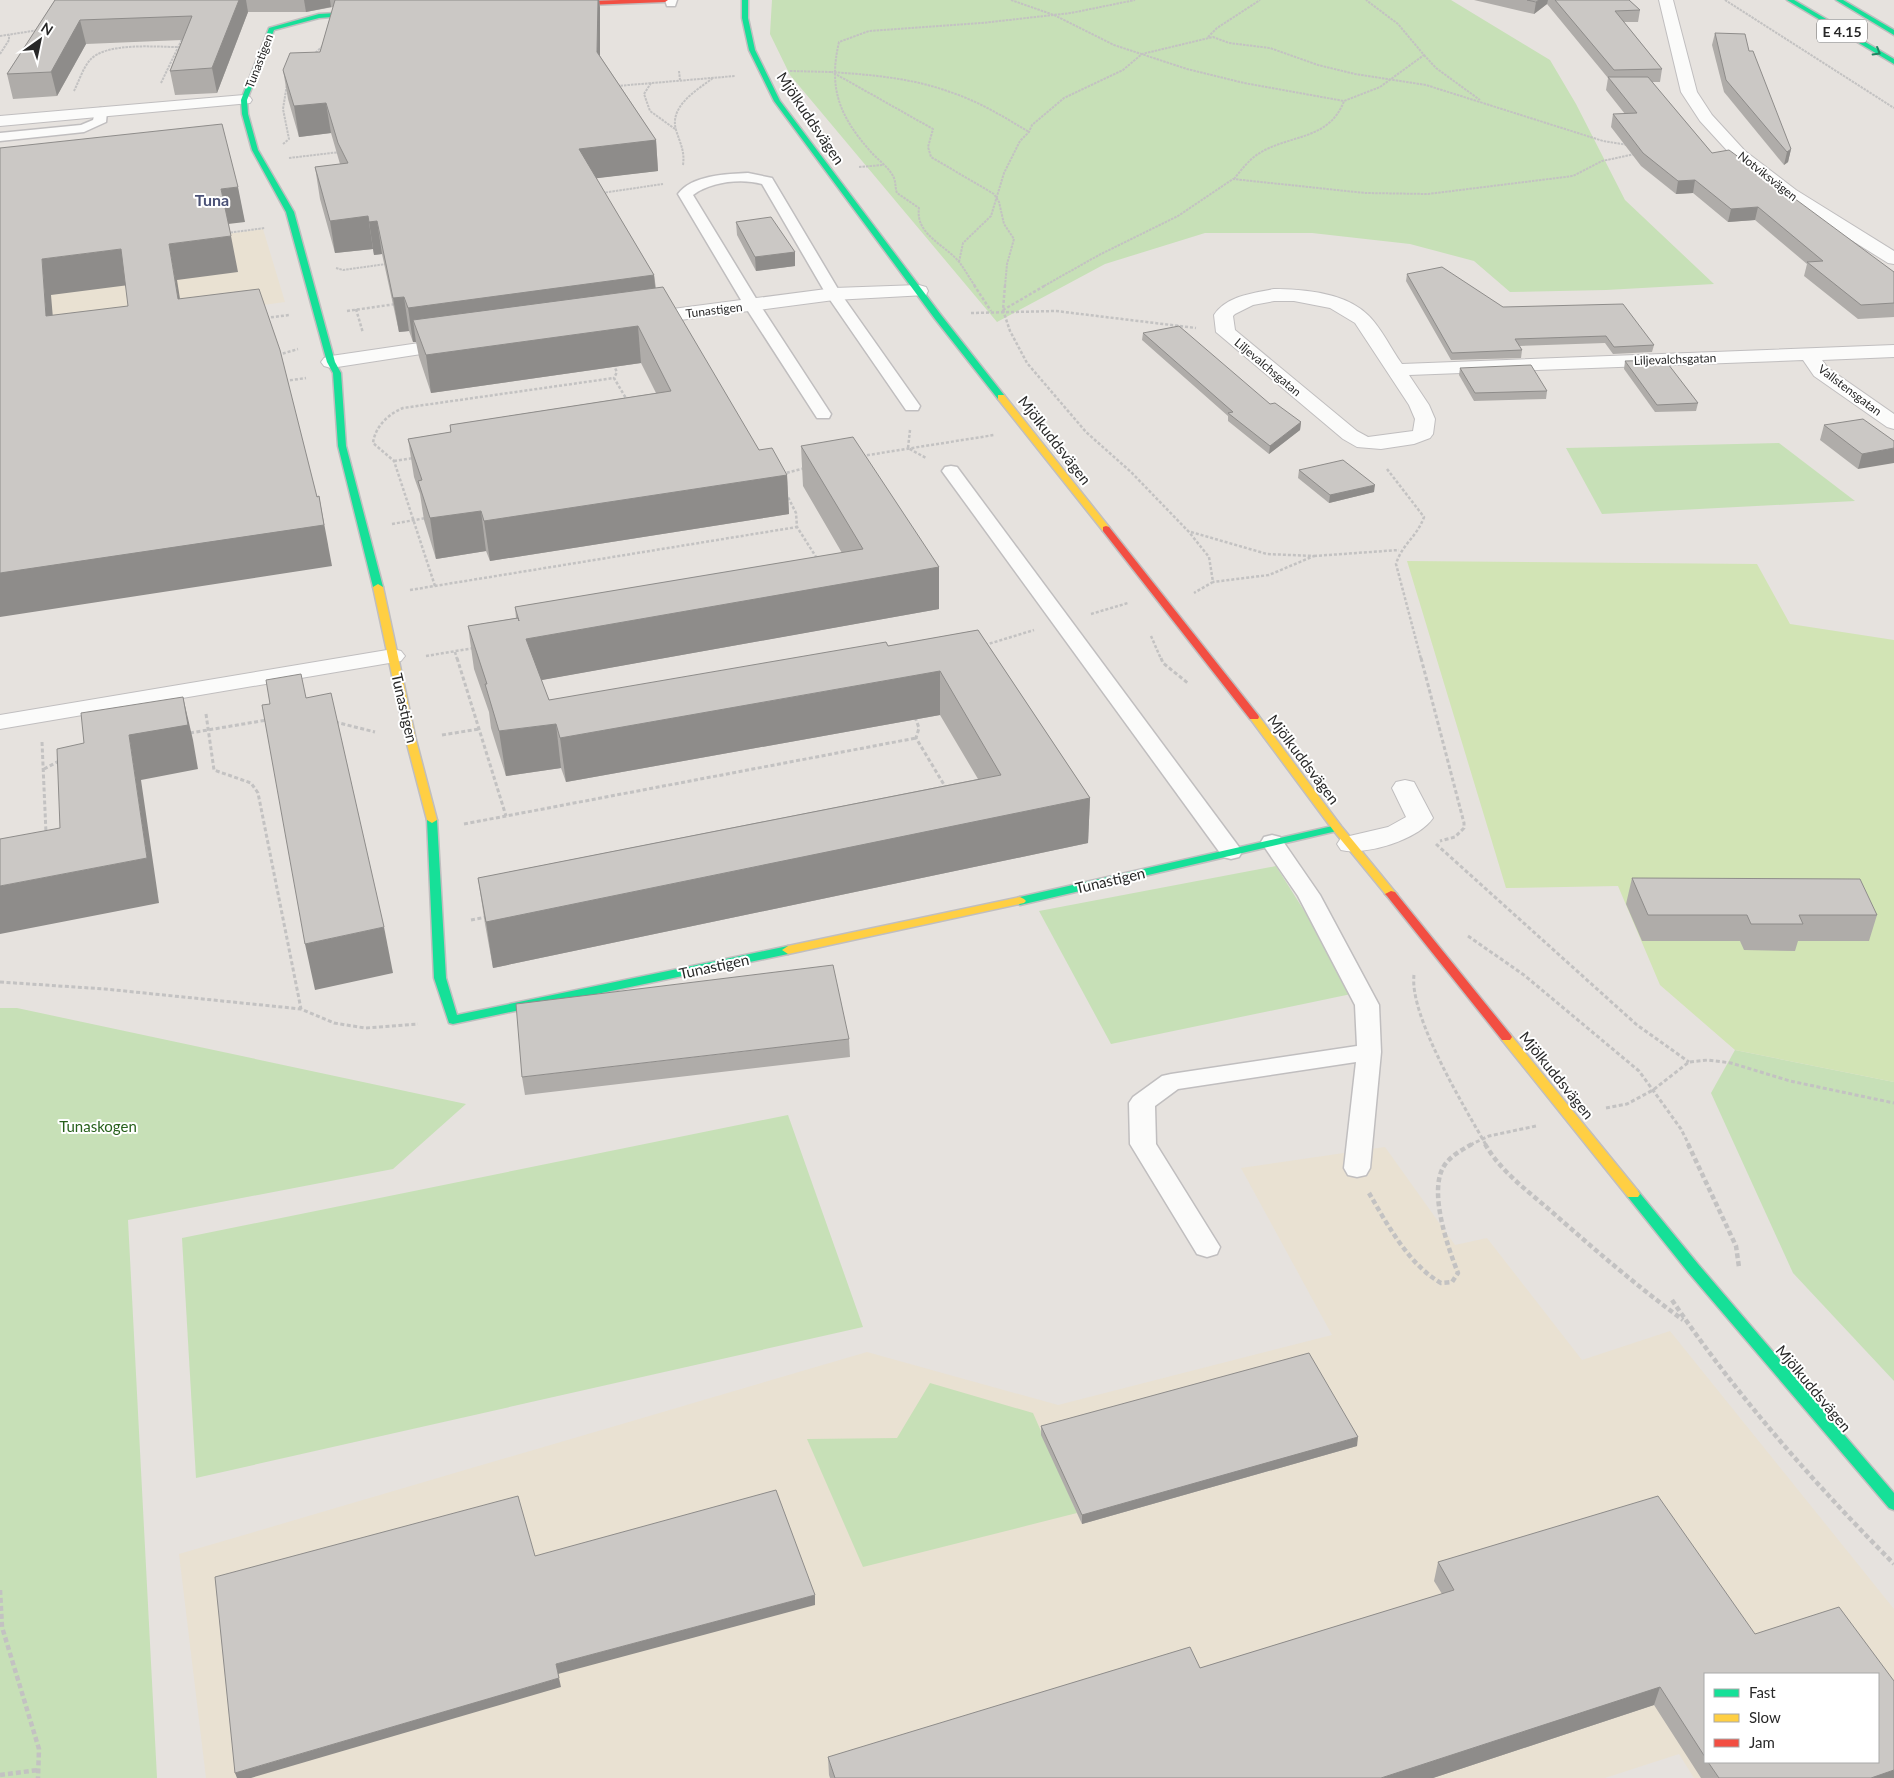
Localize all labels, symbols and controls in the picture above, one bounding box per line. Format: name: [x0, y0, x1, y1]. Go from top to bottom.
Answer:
north arrow: [15, 15, 65, 65]
text: N: [38, 19, 57, 39]
road number: E 4.15: [1817, 20, 1867, 42]
street label: Tunastigen: [242, 32, 276, 90]
one-way arrow: [1872, 46, 1881, 56]
street label: Mjölkuddsvägen: [773, 68, 849, 168]
street label: Notviksvägen: [1735, 148, 1801, 204]
district label: Tuna: [195, 190, 229, 209]
street label: Tunastigen: [685, 299, 743, 321]
street label: Liljevalchsgatan: [1232, 335, 1304, 399]
street label: Liljevalchsgatan: [1634, 350, 1716, 368]
street label: Vallstensgatan: [1815, 361, 1885, 419]
street label: Mjölkuddsvägen: [1015, 392, 1095, 488]
street label: Tunastigen: [388, 671, 422, 745]
street label: Mjölkuddsvägen: [1264, 711, 1344, 807]
street label: Tunastigen: [1073, 863, 1147, 897]
street label: Tunastigen: [677, 950, 751, 982]
street label: Mjölkuddsvägen: [1516, 1028, 1598, 1122]
park label: Tunaskogen: [59, 1117, 137, 1135]
street label: Mjölkuddsvägen: [1773, 1341, 1855, 1435]
legend: [1704, 1673, 1879, 1763]
text: Fast: [1749, 1683, 1776, 1701]
text: Slow: [1749, 1708, 1781, 1726]
text: Jam: [1749, 1733, 1775, 1751]

